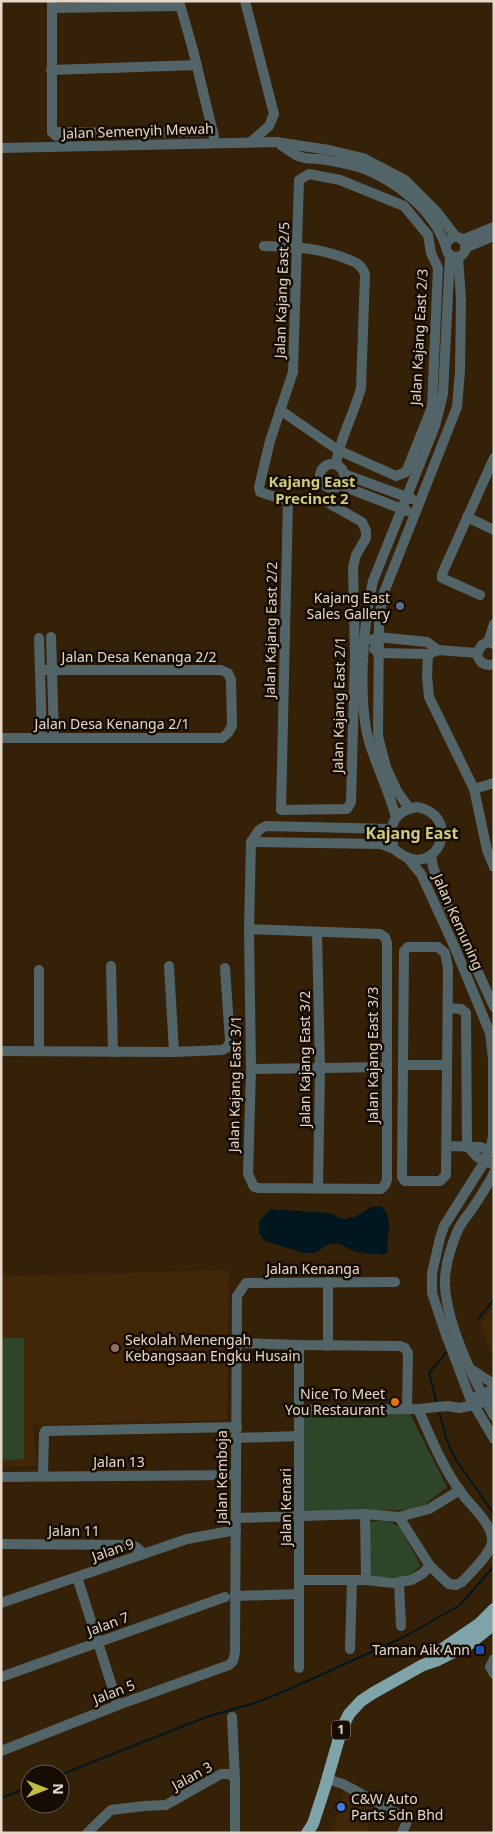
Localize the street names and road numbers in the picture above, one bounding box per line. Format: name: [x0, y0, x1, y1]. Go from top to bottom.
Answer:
street label: Jalan Semenyih Mewah: [60, 118, 214, 143]
street label: Jalan Kajang East 2/5: [270, 221, 293, 361]
street label: Jalan Kajang East 2/3: [405, 268, 432, 408]
street label: Jalan Kajang East 2/2: [260, 562, 281, 700]
street label: Jalan Kajang East 2/1: [328, 637, 349, 775]
street label: Jalan Desa Kenanga 2/2: [60, 647, 216, 666]
street label: Jalan Desa Kenanga 2/1: [33, 714, 189, 733]
street label: Jalan Kemuning: [428, 869, 488, 973]
street label: Jalan Kajang East 3/3: [363, 987, 382, 1125]
street label: Jalan Kajang East 3/2: [295, 991, 314, 1129]
street label: Jalan Kajang East 3/1: [224, 1016, 245, 1154]
street label: Jalan Kenanga: [264, 1259, 360, 1278]
street label: Jalan Kemboja: [212, 1430, 231, 1526]
street label: Jalan 13: [91, 1452, 145, 1471]
street label: Jalan Kenari: [276, 1468, 295, 1548]
street label: Jalan 11: [46, 1521, 100, 1540]
street label: Jalan 9: [87, 1533, 136, 1566]
street label: Jalan 7: [82, 1607, 131, 1641]
street label: Jalan 5: [88, 1675, 138, 1709]
road number: 1: [332, 1720, 350, 1740]
street label: Jalan 3: [166, 1757, 215, 1795]

